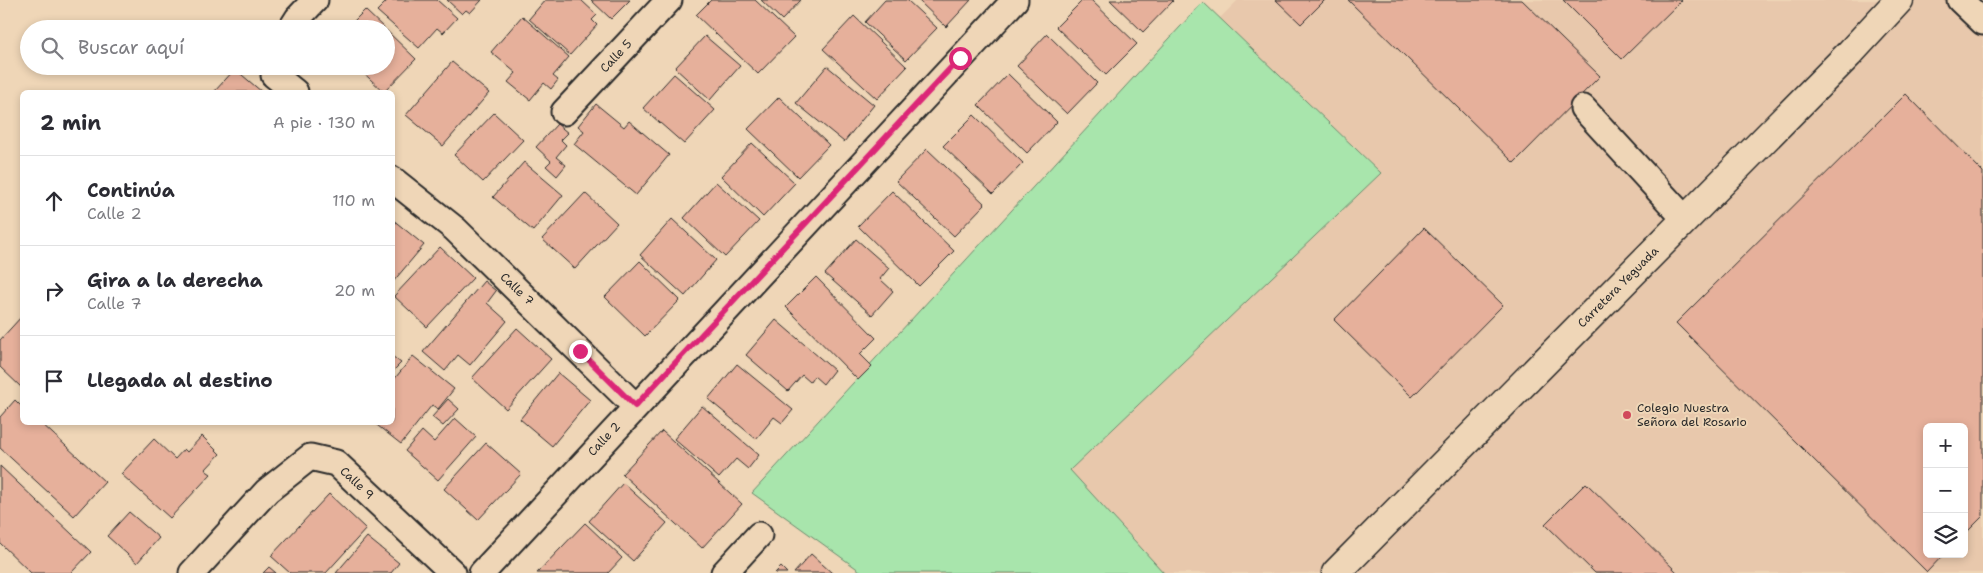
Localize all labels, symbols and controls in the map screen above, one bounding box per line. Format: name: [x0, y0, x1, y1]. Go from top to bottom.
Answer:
search box: [20, 20, 395, 75]
icon: search: [38, 34, 66, 62]
text: Buscar aquí: [78, 35, 184, 60]
street label: Calle 5: [597, 36, 635, 76]
route start: [949, 47, 972, 70]
text: 2 min: [40, 109, 101, 137]
text: A pie · 130 m: [273, 112, 375, 133]
text: Continúa: [87, 178, 175, 203]
icon: ahead: [40, 187, 68, 215]
text: 110 m: [332, 190, 375, 211]
text: Calle 2: [87, 203, 142, 224]
street label: Carretera Yeguada: [1574, 243, 1662, 331]
text: Gira a la derecha: [87, 268, 263, 293]
street label: Calle 7: [497, 269, 537, 309]
icon: right: [40, 277, 68, 305]
text: 20 m: [334, 280, 375, 301]
text: Calle 7: [87, 293, 142, 314]
route end: [569, 340, 592, 363]
icon: arrive: [40, 367, 68, 395]
text: Llegada al destino: [87, 368, 273, 393]
place label: Colegio Nuestra Señora del Rosario: [1637, 400, 1747, 430]
marker: Colegio Nuestra Señora del Rosario: [1621, 409, 1633, 421]
street label: Calle 2: [584, 419, 624, 459]
map controls: [1923, 423, 1968, 558]
button: +: [1923, 423, 1968, 468]
street label: Calle 9: [337, 463, 377, 503]
button: −: [1923, 468, 1968, 513]
button: layers: [1923, 513, 1968, 558]

